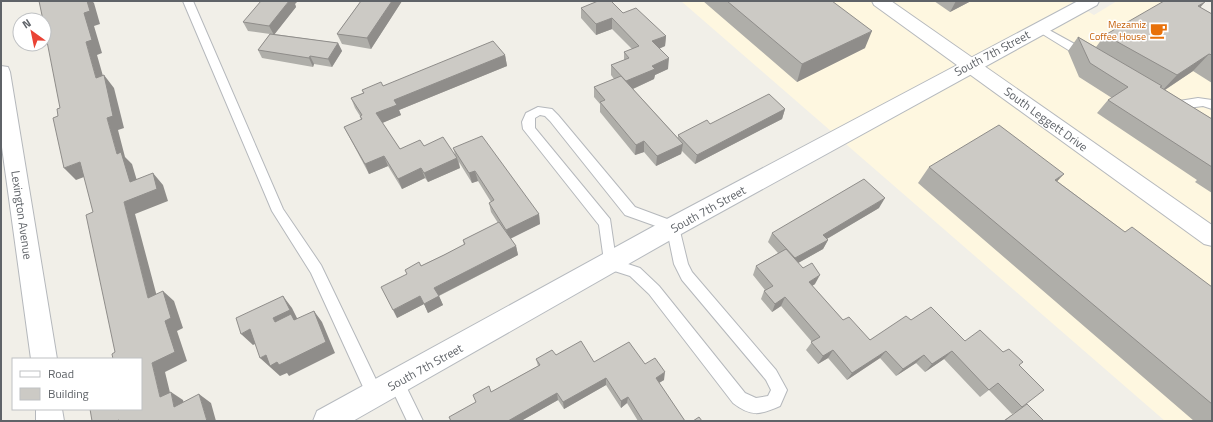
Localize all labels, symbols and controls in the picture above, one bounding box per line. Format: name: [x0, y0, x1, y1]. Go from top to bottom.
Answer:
north arrow: [12, 12, 52, 52]
text: N: [19, 15, 34, 32]
place label: Mezamiz Coffee House: [1090, 17, 1146, 44]
cafe icon: Mezamiz Coffee House: [1149, 20, 1169, 40]
street label: South 7th Street: [951, 25, 1034, 81]
street label: South Leggett Drive: [1000, 82, 1092, 156]
street label: Lexington Avenue: [6, 169, 38, 261]
street label: South 7th Street: [667, 180, 750, 238]
street label: South 7th Street: [384, 338, 467, 396]
legend: [12, 358, 142, 410]
text: Road: [48, 364, 74, 383]
text: Building: [48, 384, 89, 403]

